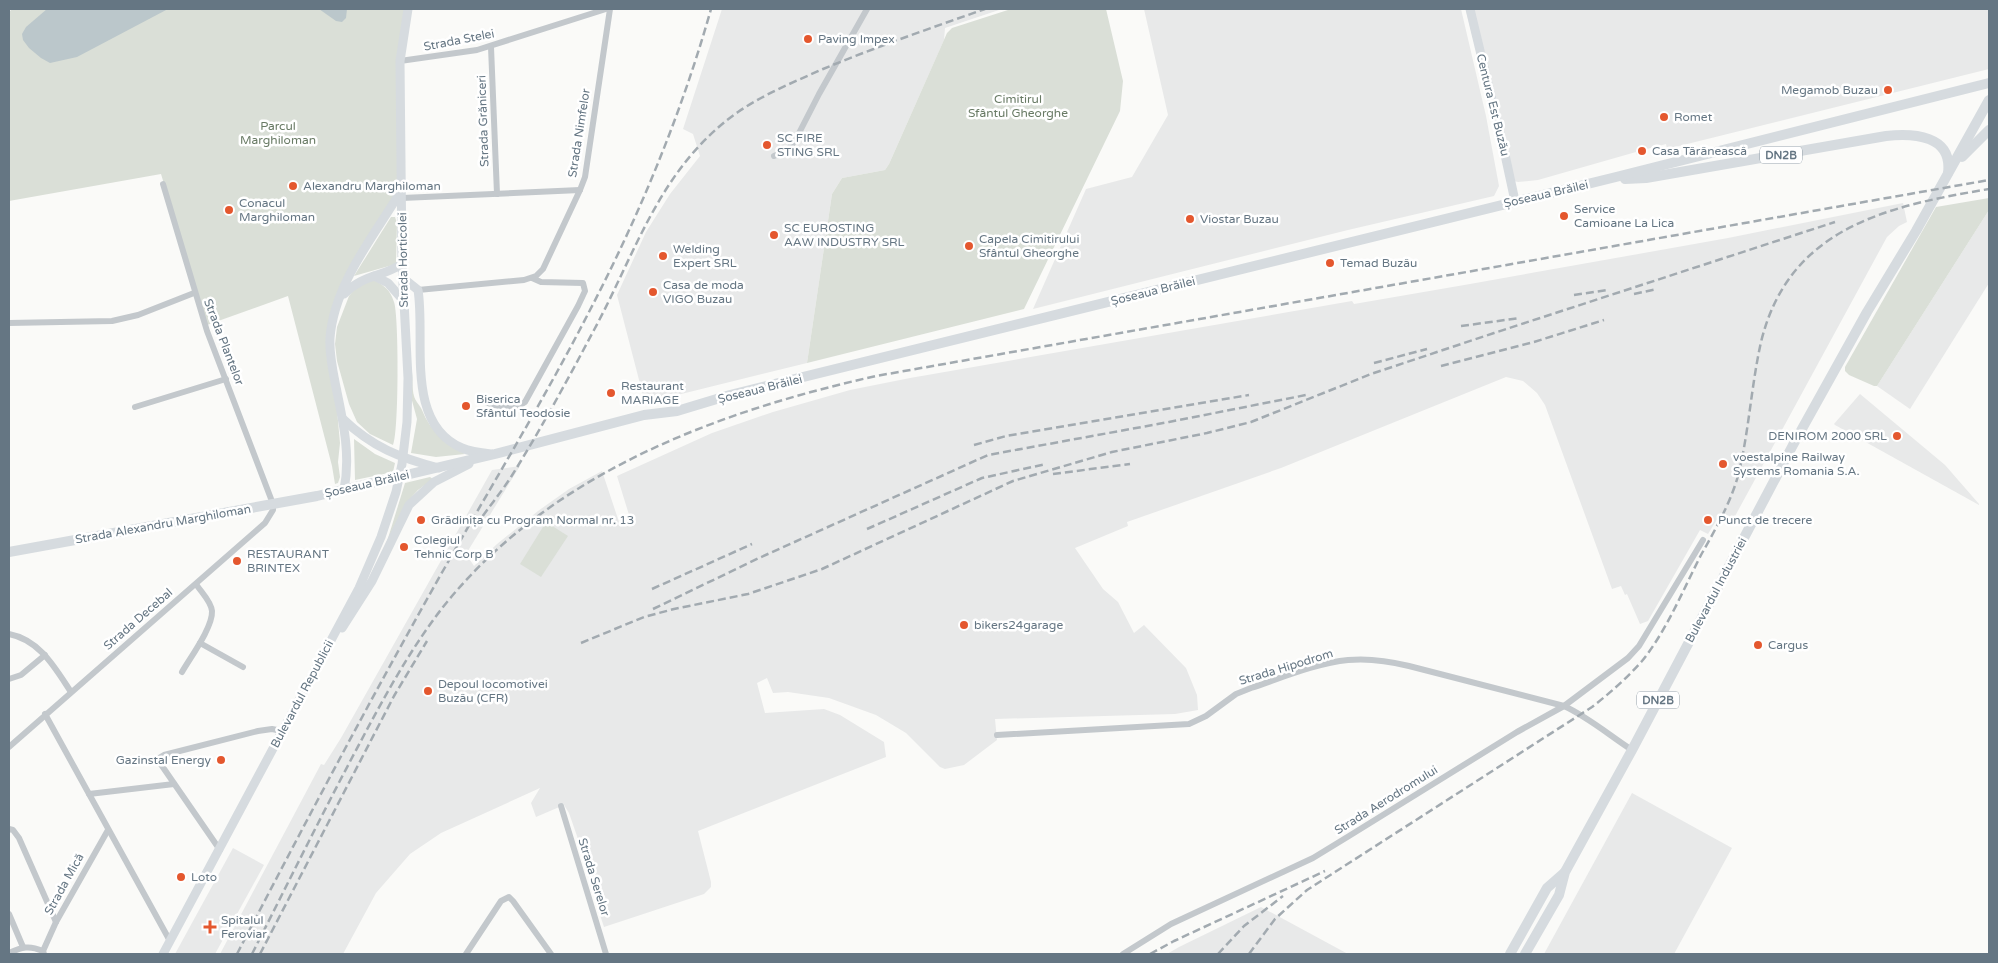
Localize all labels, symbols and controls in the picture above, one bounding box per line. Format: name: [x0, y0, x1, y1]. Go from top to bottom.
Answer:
street label: Strada Stelei: [422, 26, 496, 54]
place label: Paving Impex: [818, 32, 895, 46]
marker: Paving Impex: [802, 33, 814, 45]
street label: Centura Est Buzău: [1474, 52, 1512, 158]
street label: Strada Grăniceri: [474, 75, 492, 167]
place label: Megamob Buzau: [1781, 83, 1878, 97]
marker: Megamob Buzau: [1882, 84, 1894, 96]
street label: Strada Nimfelor: [565, 87, 593, 178]
park label: Cimitirul Sfântul Gheorghe: [968, 92, 1068, 120]
place label: Romet: [1674, 110, 1713, 124]
marker: Romet: [1658, 111, 1670, 123]
park label: Parcul Marghiloman: [240, 119, 316, 147]
place label: SC FIRE STING SRL: [777, 131, 839, 159]
marker: SC FIRE STING SRL: [761, 139, 773, 151]
place label: Casa Tărănească: [1652, 144, 1747, 158]
marker: Casa Tărănească: [1636, 145, 1648, 157]
road number: DN2B: [1760, 146, 1802, 164]
street label: Șoseaua Brăilei: [1502, 177, 1590, 211]
place label: Alexandru Marghiloman: [303, 179, 441, 193]
marker: Alexandru Marghiloman: [287, 180, 299, 192]
place label: Conacul Marghiloman: [239, 196, 315, 224]
place label: Service Camioane La Lica: [1574, 202, 1674, 230]
marker: Conacul Marghiloman: [223, 204, 235, 216]
marker: Service Camioane La Lica: [1558, 210, 1570, 222]
street label: Strada Horticolei: [395, 212, 411, 308]
place label: Viostar Buzau: [1200, 212, 1279, 226]
marker: Viostar Buzau: [1184, 213, 1196, 225]
place label: SC EUROSTING AAW INDUSTRY SRL: [784, 221, 905, 249]
marker: SC EUROSTING AAW INDUSTRY SRL: [768, 229, 780, 241]
place label: Capela Cimitirului Sfântul Gheorghe: [979, 232, 1079, 260]
marker: Capela Cimitirului Sfântul Gheorghe: [963, 240, 975, 252]
place label: Welding Expert SRL: [673, 242, 737, 270]
marker: Welding Expert SRL: [657, 250, 669, 262]
place label: Temad Buzău: [1340, 256, 1417, 270]
marker: Temad Buzău: [1324, 257, 1336, 269]
street label: Șoseaua Brăilei: [1109, 274, 1197, 308]
place label: Casa de moda VIGO Buzau: [663, 278, 744, 306]
marker: Casa de moda VIGO Buzau: [647, 286, 659, 298]
street label: Strada Plantelor: [201, 297, 247, 388]
street label: Șoseaua Brăilei: [716, 372, 804, 406]
place label: Restaurant MARIAGE: [621, 379, 684, 407]
marker: Restaurant MARIAGE: [605, 387, 617, 399]
place label: Biserica Sfântul Teodosie: [476, 392, 571, 420]
marker: Biserica Sfântul Teodosie: [460, 400, 472, 412]
place label: DENIROM 2000 SRL: [1768, 429, 1887, 443]
marker: DENIROM 2000 SRL: [1891, 430, 1903, 442]
place label: voestalpine Railway Systems Romania S.A.: [1733, 450, 1860, 478]
marker: voestalpine Railway Systems Romania S.A.: [1717, 458, 1729, 470]
street label: Șoseaua Brăilei: [323, 467, 411, 501]
street label: Strada Alexandru Marghiloman: [74, 502, 252, 546]
place label: Grădinița cu Program Normal nr. 13: [431, 513, 634, 527]
place label: Punct de trecere: [1718, 513, 1813, 527]
marker: Grădinița cu Program Normal nr. 13: [415, 514, 427, 526]
marker: Punct de trecere: [1702, 514, 1714, 526]
place label: Colegiul Tehnic Corp B: [414, 533, 494, 561]
street label: Bulevardul Industriei: [1682, 535, 1750, 645]
marker: Colegiul Tehnic Corp B: [398, 541, 410, 553]
place label: RESTAURANT BRINTEX: [247, 547, 330, 575]
marker: RESTAURANT BRINTEX: [231, 555, 243, 567]
street label: Strada Decebal: [101, 585, 175, 653]
place label: bikers24garage: [974, 618, 1063, 632]
marker: bikers24garage: [958, 619, 970, 631]
street label: Bulevardul Republicii: [268, 638, 336, 750]
place label: Cargus: [1768, 638, 1808, 652]
marker: Cargus: [1752, 639, 1764, 651]
street label: Strada Hipodrom: [1237, 646, 1335, 688]
place label: Depoul locomotivei Buzău (CFR): [438, 677, 548, 705]
marker: Depoul locomotivei Buzău (CFR): [422, 685, 434, 697]
road number: DN2B: [1637, 692, 1679, 708]
place label: Gazinstal Energy: [116, 753, 212, 767]
marker: Gazinstal Energy: [215, 754, 227, 766]
street label: Strada Aerodromului: [1332, 763, 1440, 837]
street label: Strada Serelor: [575, 836, 613, 918]
street label: Strada Mică: [41, 851, 87, 917]
place label: Loto: [191, 870, 217, 884]
marker: Loto: [175, 871, 187, 883]
place label: Spitalul Feroviar: [221, 913, 267, 941]
marker: Spitalul Feroviar: [203, 920, 217, 934]

